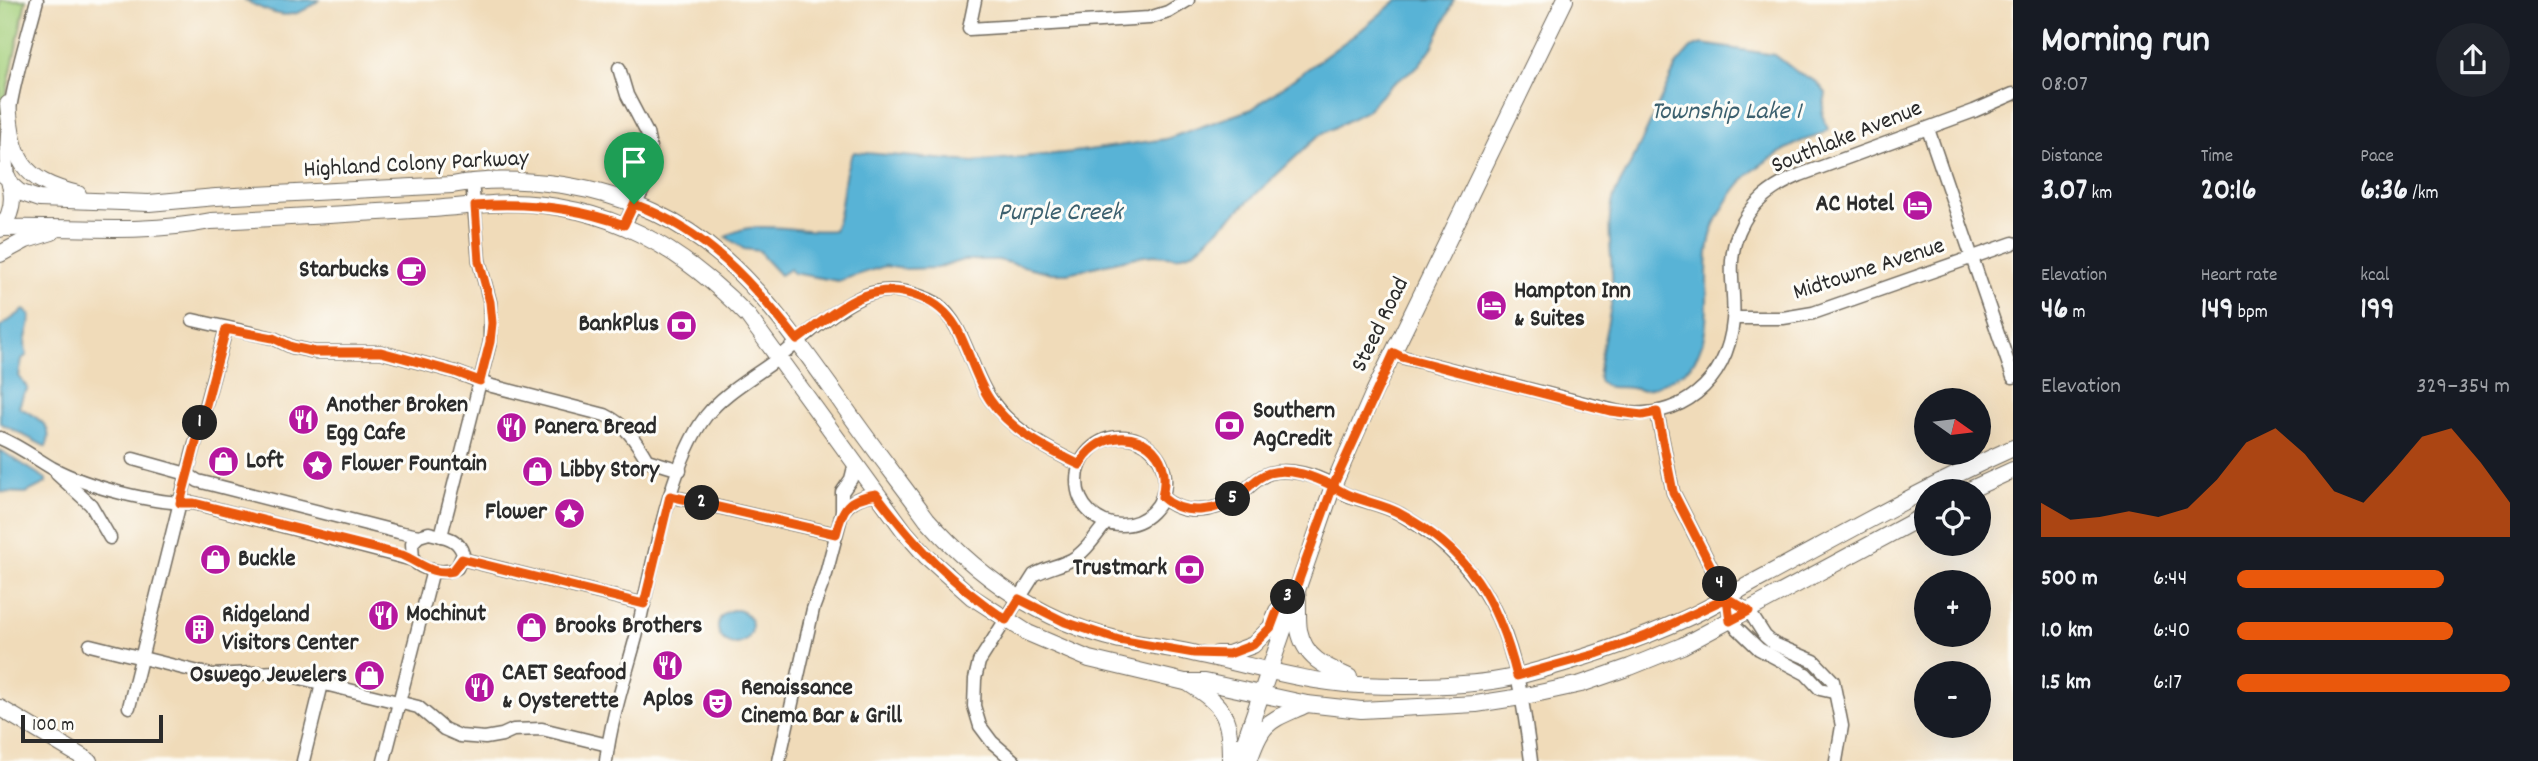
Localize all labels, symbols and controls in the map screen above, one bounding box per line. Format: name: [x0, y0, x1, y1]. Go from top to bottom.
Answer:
text: Morning run: [2041, 15, 2210, 70]
button: share: [2436, 23, 2510, 97]
text: 08:07: [2041, 69, 2088, 102]
street label: Southlake Avenue: [1766, 92, 1928, 184]
water label: Township Lake 1: [1651, 94, 1804, 131]
pin: [604, 132, 664, 204]
street label: Highland Colony Parkway: [302, 142, 531, 188]
icon: arrive: [615, 143, 653, 181]
text: Distance: [2041, 144, 2103, 171]
text: Time: [2201, 144, 2233, 171]
text: Pace: [2360, 144, 2394, 171]
text: 3.07: [2041, 171, 2087, 214]
text: 20:16: [2201, 171, 2256, 214]
text: 6:36: [2360, 171, 2408, 214]
text: km: [2087, 181, 2112, 208]
text: /km: [2408, 181, 2439, 208]
place label: AC Hotel: [1815, 188, 1894, 222]
hotel icon: AC Hotel: [1900, 188, 1934, 222]
water label: Purple Creek: [998, 195, 1124, 232]
street label: Midtowne Avenue: [1789, 229, 1949, 311]
place label: Starbucks: [299, 254, 389, 288]
cafe icon: Starbucks: [395, 254, 429, 288]
text: Elevation: [2041, 263, 2107, 290]
text: Heart rate: [2201, 263, 2277, 290]
text: kcal: [2360, 263, 2389, 290]
street label: Steed Road: [1343, 272, 1419, 378]
place label: Hampton Inn & Suites: [1514, 275, 1631, 337]
hotel icon: Hampton Inn & Suites: [1474, 289, 1508, 323]
text: 46: [2041, 290, 2068, 333]
text: 149: [2201, 290, 2233, 333]
text: 199: [2360, 290, 2394, 333]
text: m: [2068, 300, 2086, 327]
text: bpm: [2233, 300, 2268, 327]
place label: BankPlus: [578, 308, 659, 342]
bank icon: BankPlus: [665, 308, 699, 342]
text: Elevation: [2041, 371, 2121, 404]
text: 329–354 m: [2416, 371, 2510, 404]
north arrow: [1914, 388, 1992, 466]
map controls: [1914, 388, 1991, 738]
place label: Another Broken Egg Cafe: [326, 389, 468, 451]
place label: Southern AgCredit: [1253, 395, 1335, 457]
restaurant icon: Another Broken Egg Cafe: [286, 403, 320, 437]
pin: 1: [182, 406, 218, 440]
text: 1: [197, 409, 202, 436]
bank icon: Southern AgCredit: [1213, 409, 1247, 443]
restaurant icon: Panera Bread: [494, 411, 528, 445]
place label: Panera Bread: [534, 411, 657, 445]
shop icon: Loft: [206, 445, 240, 479]
place label: Loft: [246, 445, 284, 479]
place icon: Flower Fountain: [301, 448, 335, 482]
place label: Flower Fountain: [341, 448, 487, 482]
shop icon: Libby Story: [520, 454, 554, 488]
place label: Libby Story: [560, 454, 660, 488]
button: locate: [1914, 479, 1991, 556]
pin: 5: [1216, 482, 1250, 516]
text: 5: [1228, 485, 1237, 512]
pin: 2: [684, 486, 720, 520]
text: 2: [697, 489, 706, 516]
place label: Flower: [485, 496, 548, 530]
place icon: Flower: [553, 496, 587, 530]
shop icon: Buckle: [198, 543, 232, 577]
place label: Buckle: [238, 543, 296, 577]
place label: Trustmark: [1073, 552, 1167, 586]
bank icon: Trustmark: [1173, 552, 1207, 586]
text: 500 m: [2041, 563, 2098, 596]
text: 6:44: [2153, 563, 2187, 596]
pin: 4: [1702, 566, 1738, 602]
text: 4: [1716, 570, 1723, 597]
button: +: [1914, 570, 1991, 647]
pin: 3: [1270, 580, 1306, 614]
text: 3: [1283, 583, 1292, 610]
restaurant icon: Mochinut: [366, 598, 400, 632]
place label: Mochinut: [406, 598, 486, 632]
place label: Ridgeland Visitors Center: [222, 599, 359, 661]
shop icon: Brooks Brothers: [515, 610, 549, 644]
place label: Brooks Brothers: [555, 610, 702, 644]
building icon: Ridgeland Visitors Center: [182, 613, 216, 647]
text: 1.0 km: [2041, 615, 2093, 648]
text: 6:40: [2153, 615, 2190, 648]
restaurant icon: Aplos: [651, 649, 685, 683]
place label: CAET Seafood & Oysterette: [502, 657, 626, 719]
place label: Oswego Jewelers: [190, 659, 347, 693]
shop icon: Oswego Jewelers: [353, 659, 387, 693]
button: −: [1914, 661, 1991, 738]
text: 1.5 km: [2041, 667, 2091, 700]
text: 6:17: [2153, 667, 2182, 700]
restaurant icon: CAET Seafood & Oysterette: [462, 671, 496, 705]
place label: Renaissance Cinema Bar & Grill: [741, 672, 902, 734]
place label: Aplos: [643, 683, 693, 717]
theatre icon: Renaissance Cinema Bar & Grill: [701, 686, 735, 720]
scale bar: [21, 712, 163, 744]
text: 100 m: [32, 713, 74, 740]

